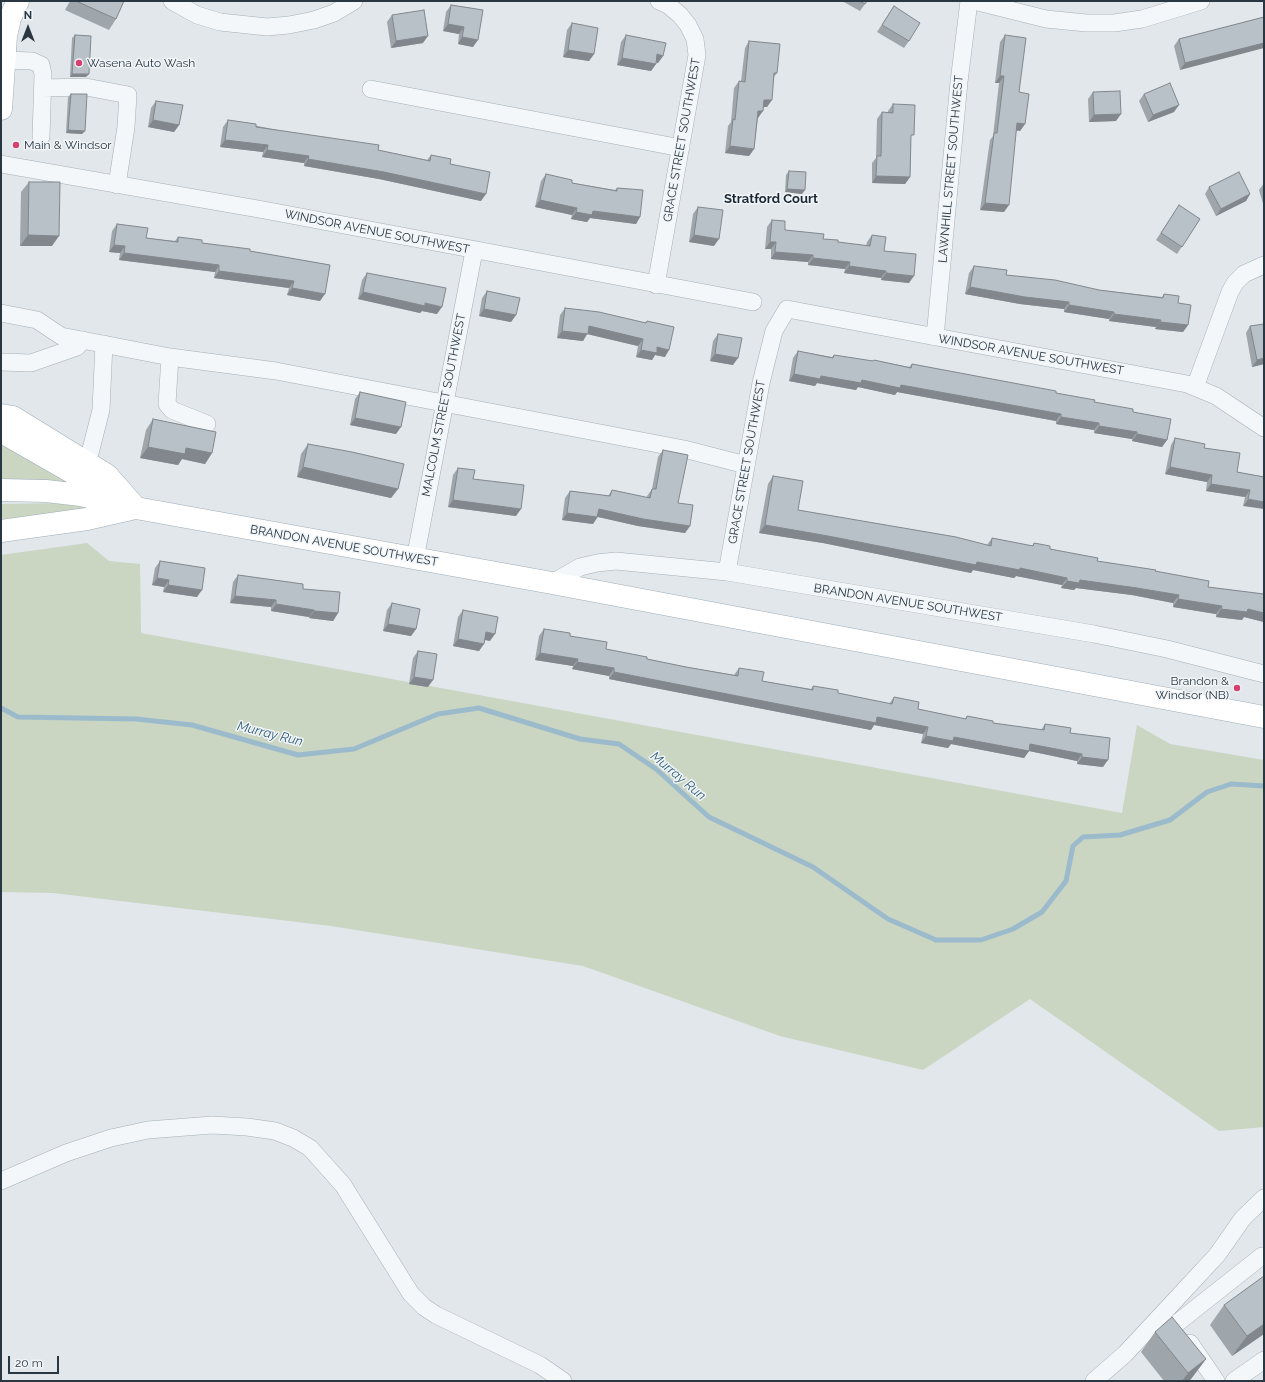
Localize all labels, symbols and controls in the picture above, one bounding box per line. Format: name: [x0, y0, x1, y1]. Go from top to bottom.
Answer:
north arrow: [8, 8, 48, 48]
text: N: [24, 9, 32, 22]
place label: Wasena Auto Wash: [87, 56, 195, 70]
street label: GRACE STREET SOUTHWEST: [660, 57, 704, 223]
marker: Wasena Auto Wash: [74, 58, 84, 68]
street label: LAWNHILL STREET SOUTHWEST: [936, 75, 966, 263]
place label: Main & Windsor: [24, 138, 112, 152]
marker: Main & Windsor: [11, 140, 21, 150]
district label: Stratford Court: [724, 191, 818, 207]
street label: WINDSOR AVENUE SOUTHWEST: [283, 207, 471, 257]
street label: MALCOLM STREET SOUTHWEST: [419, 312, 469, 498]
street label: WINDSOR AVENUE SOUTHWEST: [937, 332, 1125, 378]
street label: GRACE STREET SOUTHWEST: [725, 379, 769, 545]
street label: BRANDON AVENUE SOUTHWEST: [249, 522, 439, 570]
street label: BRANDON AVENUE SOUTHWEST: [813, 581, 1003, 625]
place label: Brandon & Windsor (NB): [1155, 674, 1229, 702]
marker: Brandon & Windsor (NB): [1232, 683, 1242, 693]
water label: Murray Run: [236, 718, 304, 750]
water label: Murray Run: [647, 748, 709, 804]
scale bar: [10, 1348, 61, 1374]
text: 20 m: [15, 1356, 43, 1370]

